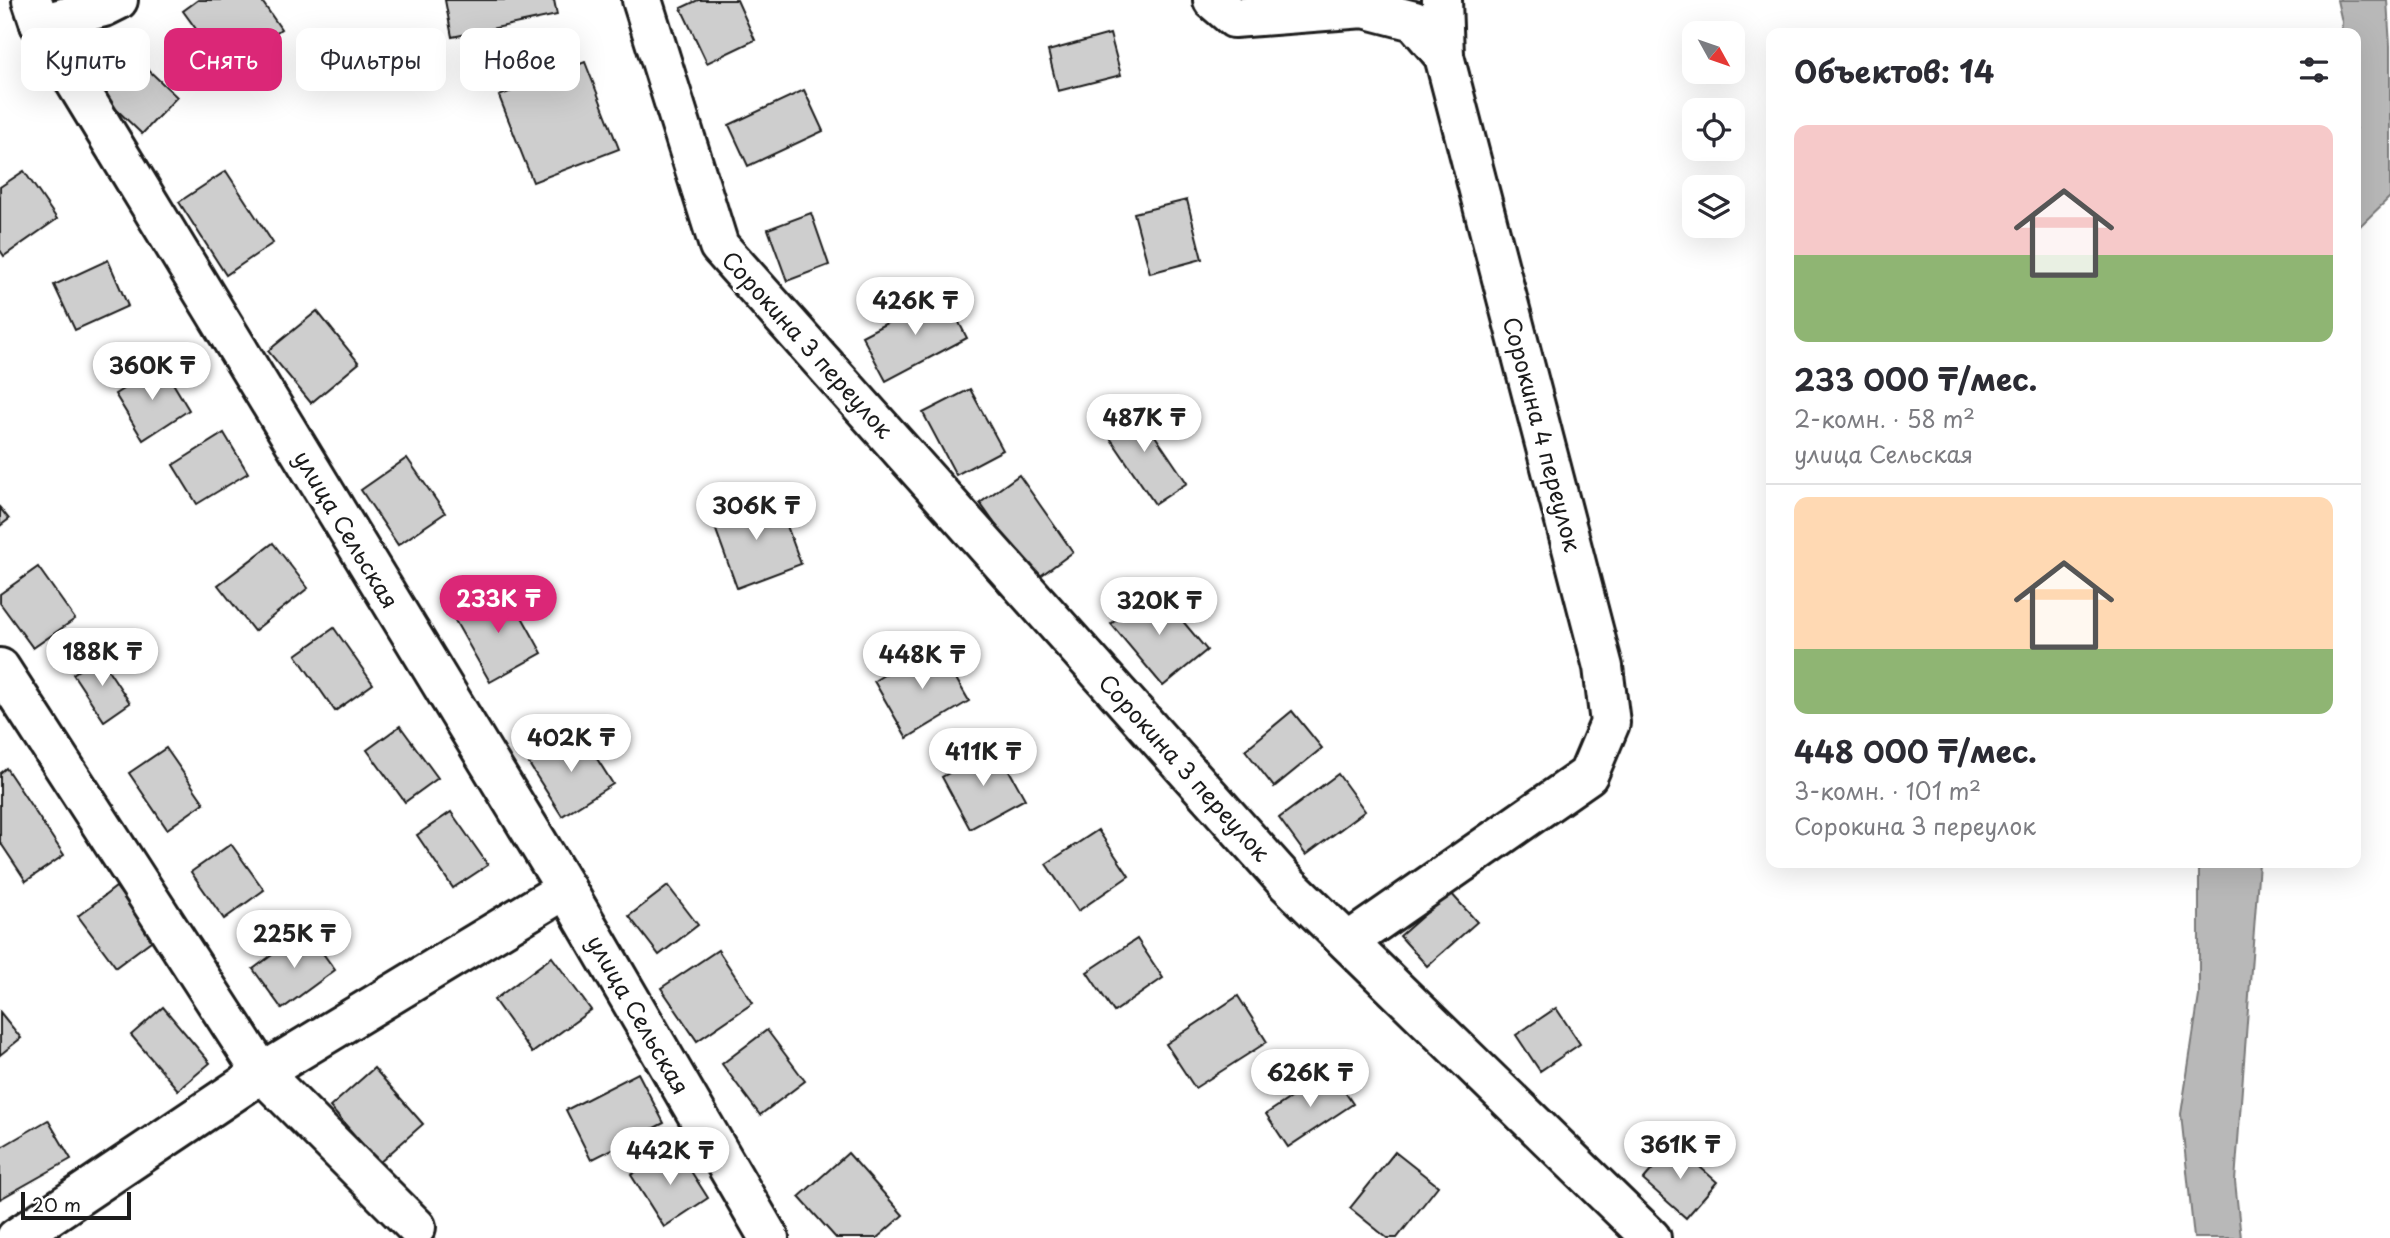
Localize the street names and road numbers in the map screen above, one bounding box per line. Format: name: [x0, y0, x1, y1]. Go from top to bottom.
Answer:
street label: Сорокина 3 переулок: [714, 242, 902, 446]
street label: Сорокина 4 переулок: [1495, 313, 1591, 556]
street label: улица Сельская: [286, 443, 408, 615]
street label: Сорокина 3 переулок: [1091, 665, 1279, 869]
street label: улица Сельская: [579, 928, 699, 1100]

